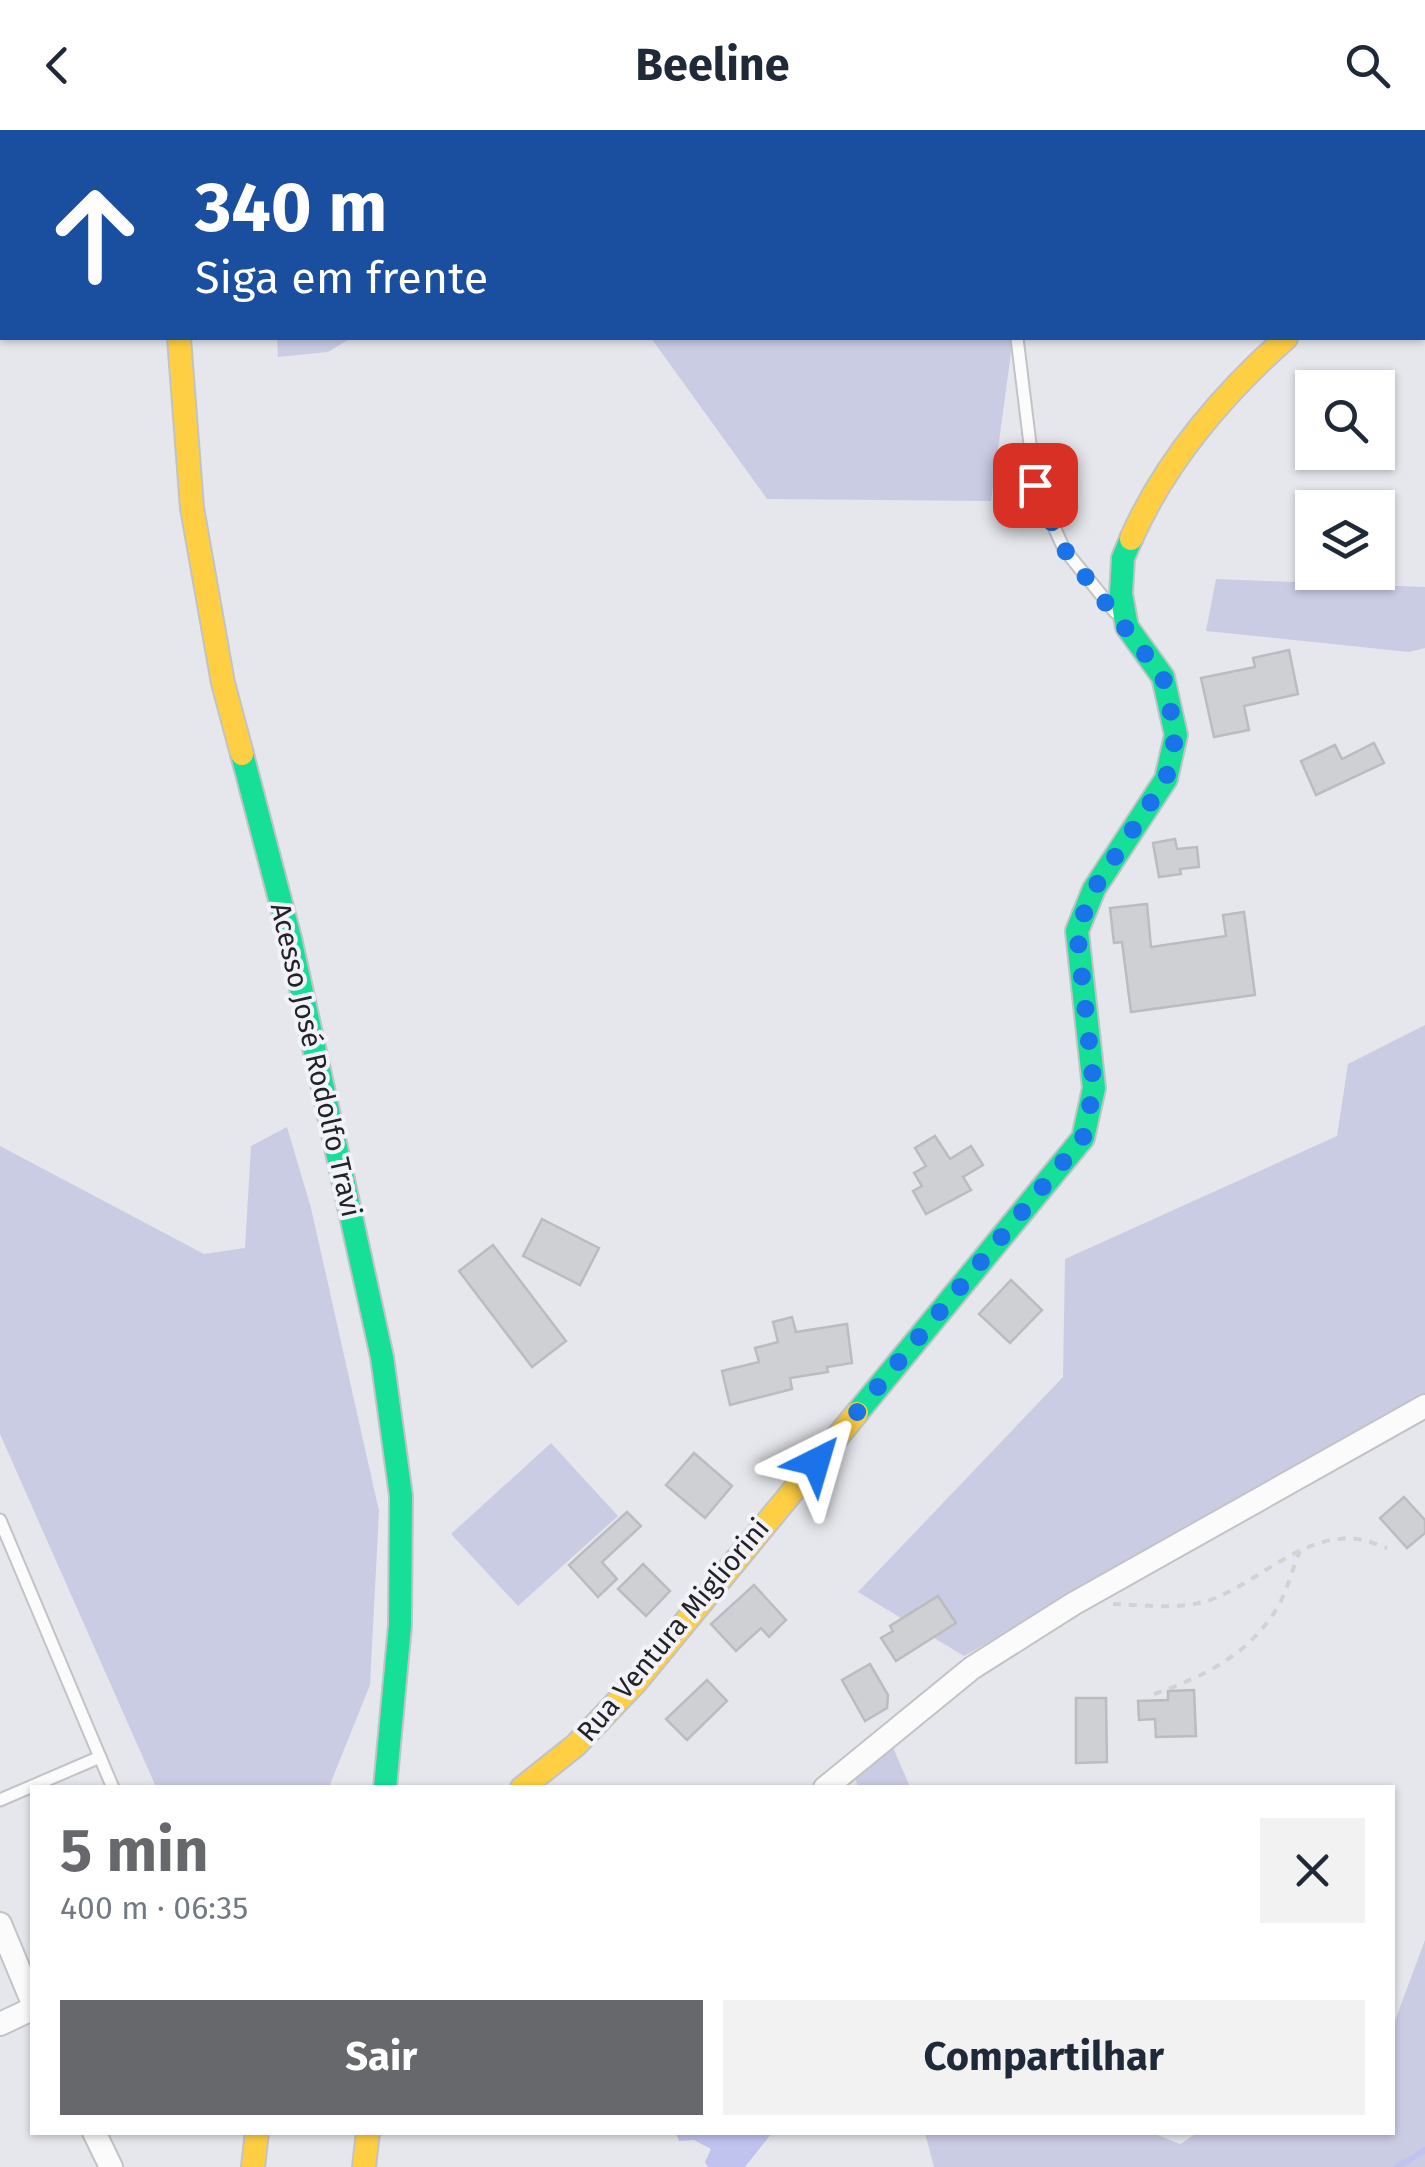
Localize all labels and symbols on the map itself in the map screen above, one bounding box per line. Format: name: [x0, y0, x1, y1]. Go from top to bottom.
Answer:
pin: [993, 443, 1078, 528]
street label: Acesso José Rodolfo Travi: [264, 900, 368, 1220]
position arrow: [764, 1410, 868, 1514]
street label: Rua Ventura Migliorini: [570, 1512, 776, 1748]

